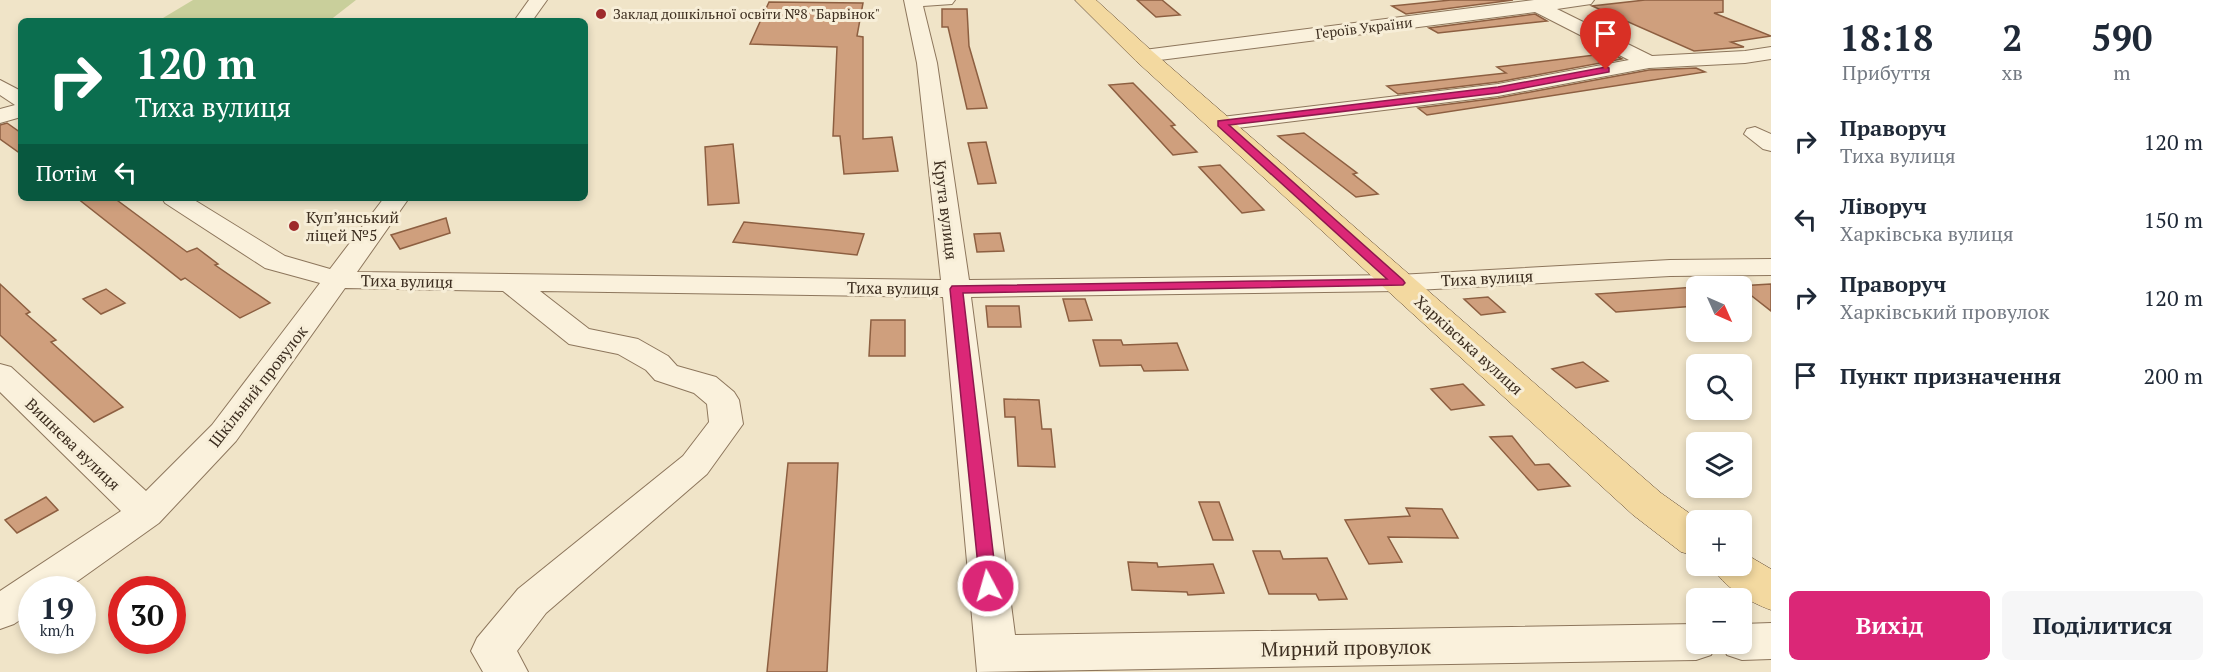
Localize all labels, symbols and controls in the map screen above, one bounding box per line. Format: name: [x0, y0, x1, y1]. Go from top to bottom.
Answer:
place label: Заклад дошкільної освіти №8 "Барвінок": [613, 4, 880, 23]
marker: Заклад дошкільної освіти №8 "Барвінок": [594, 7, 608, 21]
pin: [1580, 8, 1631, 70]
street label: Героїв України: [1314, 12, 1414, 43]
text: 18:18: [1840, 14, 1933, 61]
text: 2: [2002, 14, 2022, 61]
text: 590: [2091, 14, 2152, 61]
icon: arrive: [1589, 17, 1622, 50]
text: 120 m: [135, 35, 256, 91]
icon: right: [36, 42, 114, 120]
text: Прибуття: [1842, 59, 1931, 86]
text: хв: [2002, 59, 2023, 86]
text: m: [2113, 59, 2131, 86]
text: Тиха вулиця: [135, 89, 291, 125]
text: Праворуч: [1840, 113, 1946, 142]
icon: right: [1789, 125, 1822, 158]
text: 120 m: [2143, 127, 2203, 156]
text: Тиха вулиця: [1840, 142, 1956, 169]
icon: left: [109, 156, 142, 189]
text: Потім: [36, 158, 97, 187]
street label: Крута вулиця: [929, 159, 963, 261]
text: Ліворуч: [1840, 191, 1927, 220]
icon: left: [1789, 203, 1822, 236]
text: 150 m: [2143, 205, 2203, 234]
place label: Куп’янський ліцей №5: [306, 206, 399, 246]
marker: Куп’янський ліцей №5: [287, 219, 301, 233]
text: Харківська вулиця: [1840, 220, 2014, 247]
street label: Тиха вулиця: [1440, 265, 1534, 291]
street label: Тиха вулиця: [361, 269, 453, 293]
text: Праворуч: [1840, 269, 1946, 298]
street label: Тиха вулиця: [847, 276, 939, 300]
north arrow: [1686, 276, 1752, 342]
map controls: [1686, 276, 1752, 654]
icon: right: [1789, 281, 1822, 314]
text: 120 m: [2143, 283, 2203, 312]
street label: Харківська вулиця: [1410, 290, 1528, 400]
text: Харківський провулок: [1840, 298, 2049, 325]
street label: Шкільний провулок: [204, 320, 313, 451]
button: search: [1686, 354, 1752, 420]
icon: arrive: [1789, 359, 1822, 392]
text: Пункт призначення: [1840, 361, 2061, 390]
text: 200 m: [2143, 361, 2203, 390]
street label: Вишнева вулиця: [21, 393, 125, 495]
button: layers: [1686, 432, 1752, 498]
button: +: [1686, 510, 1752, 576]
position arrow: [956, 554, 1020, 618]
speed limit sign: 30: [108, 576, 186, 654]
text: 19: [40, 588, 74, 628]
button: −: [1686, 588, 1752, 654]
button: Вихід: [1789, 591, 1990, 660]
button: Поділитися: [2002, 591, 2203, 660]
text: km/h: [40, 620, 74, 640]
street label: Мирний провулок: [1261, 633, 1431, 662]

